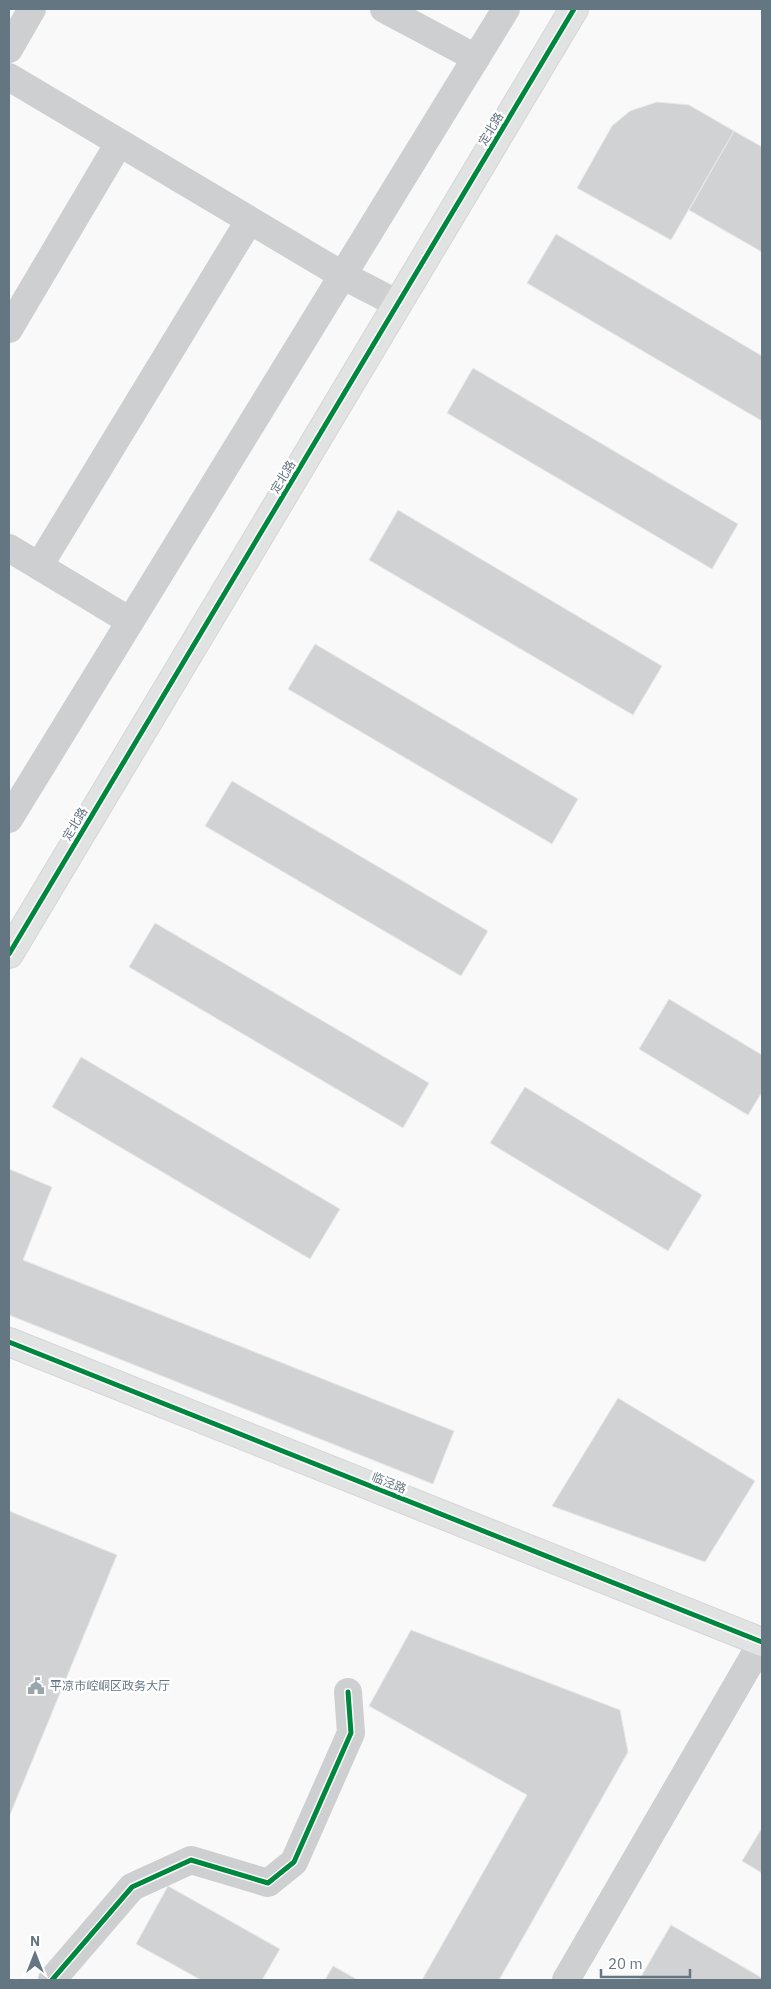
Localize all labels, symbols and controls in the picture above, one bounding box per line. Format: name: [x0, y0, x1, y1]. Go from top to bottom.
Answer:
street label: 定北路: [475, 109, 506, 148]
street label: 定北路: [267, 457, 298, 496]
street label: 定北路: [59, 804, 90, 843]
street label: 临泾路: [370, 1469, 409, 1496]
public building icon: 平凉市崆峒区政务大厅: [26, 1676, 46, 1696]
place label: 平凉市崆峒区政务大厅: [50, 1678, 170, 1693]
north arrow: [10, 1929, 60, 1979]
text: N: [30, 1932, 40, 1950]
scale bar: [601, 1946, 690, 1978]
text: 20 m: [608, 1954, 643, 1973]

